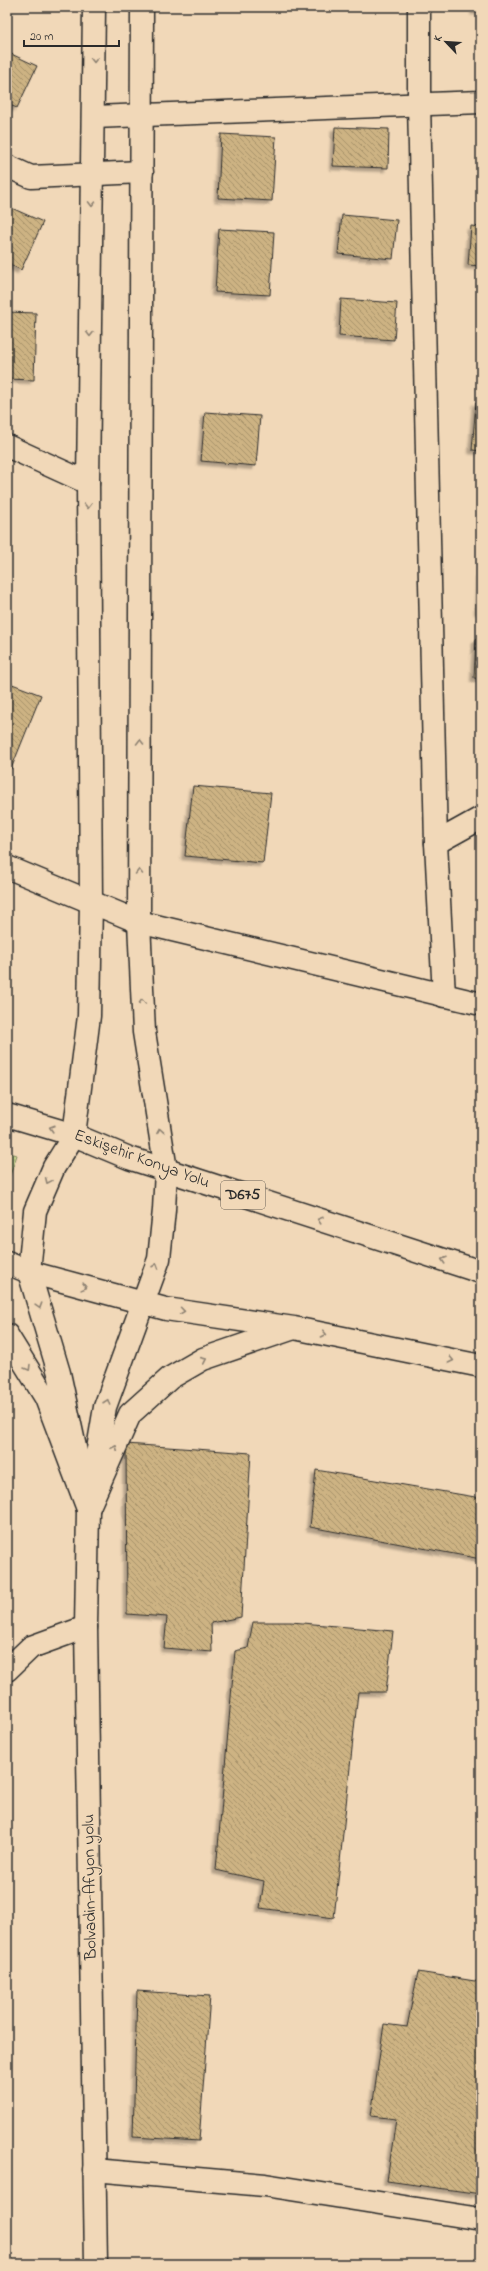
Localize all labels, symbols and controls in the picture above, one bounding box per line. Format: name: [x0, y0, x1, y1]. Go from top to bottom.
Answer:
scale bar: [24, 22, 119, 48]
north arrow: [426, 22, 466, 62]
text: 20 m: [30, 28, 53, 46]
text: K: [429, 32, 447, 44]
one-way arrow: [90, 57, 98, 63]
one-way arrow: [88, 201, 96, 207]
one-way arrow: [86, 331, 94, 337]
one-way arrow: [84, 503, 92, 509]
one-way arrow: [136, 739, 144, 745]
one-way arrow: [135, 869, 143, 875]
one-way arrow: [138, 999, 147, 1005]
street label: Eskişehir Konya Yolu: [70, 1123, 213, 1196]
one-way arrow: [48, 1124, 55, 1133]
one-way arrow: [156, 1128, 164, 1134]
one-way arrow: [45, 1177, 53, 1185]
road number: D675: [221, 1181, 265, 1209]
one-way arrow: [317, 1216, 324, 1225]
one-way arrow: [441, 1256, 448, 1265]
one-way arrow: [152, 1263, 160, 1270]
one-way arrow: [81, 1282, 88, 1291]
one-way arrow: [34, 1303, 43, 1310]
one-way arrow: [179, 1306, 185, 1315]
one-way arrow: [321, 1329, 327, 1338]
one-way arrow: [448, 1355, 454, 1364]
one-way arrow: [200, 1356, 207, 1364]
one-way arrow: [23, 1364, 31, 1371]
one-way arrow: [102, 1399, 111, 1406]
one-way arrow: [110, 1445, 118, 1452]
street label: Bolvadin-Afyon yolu: [76, 1814, 105, 1961]

